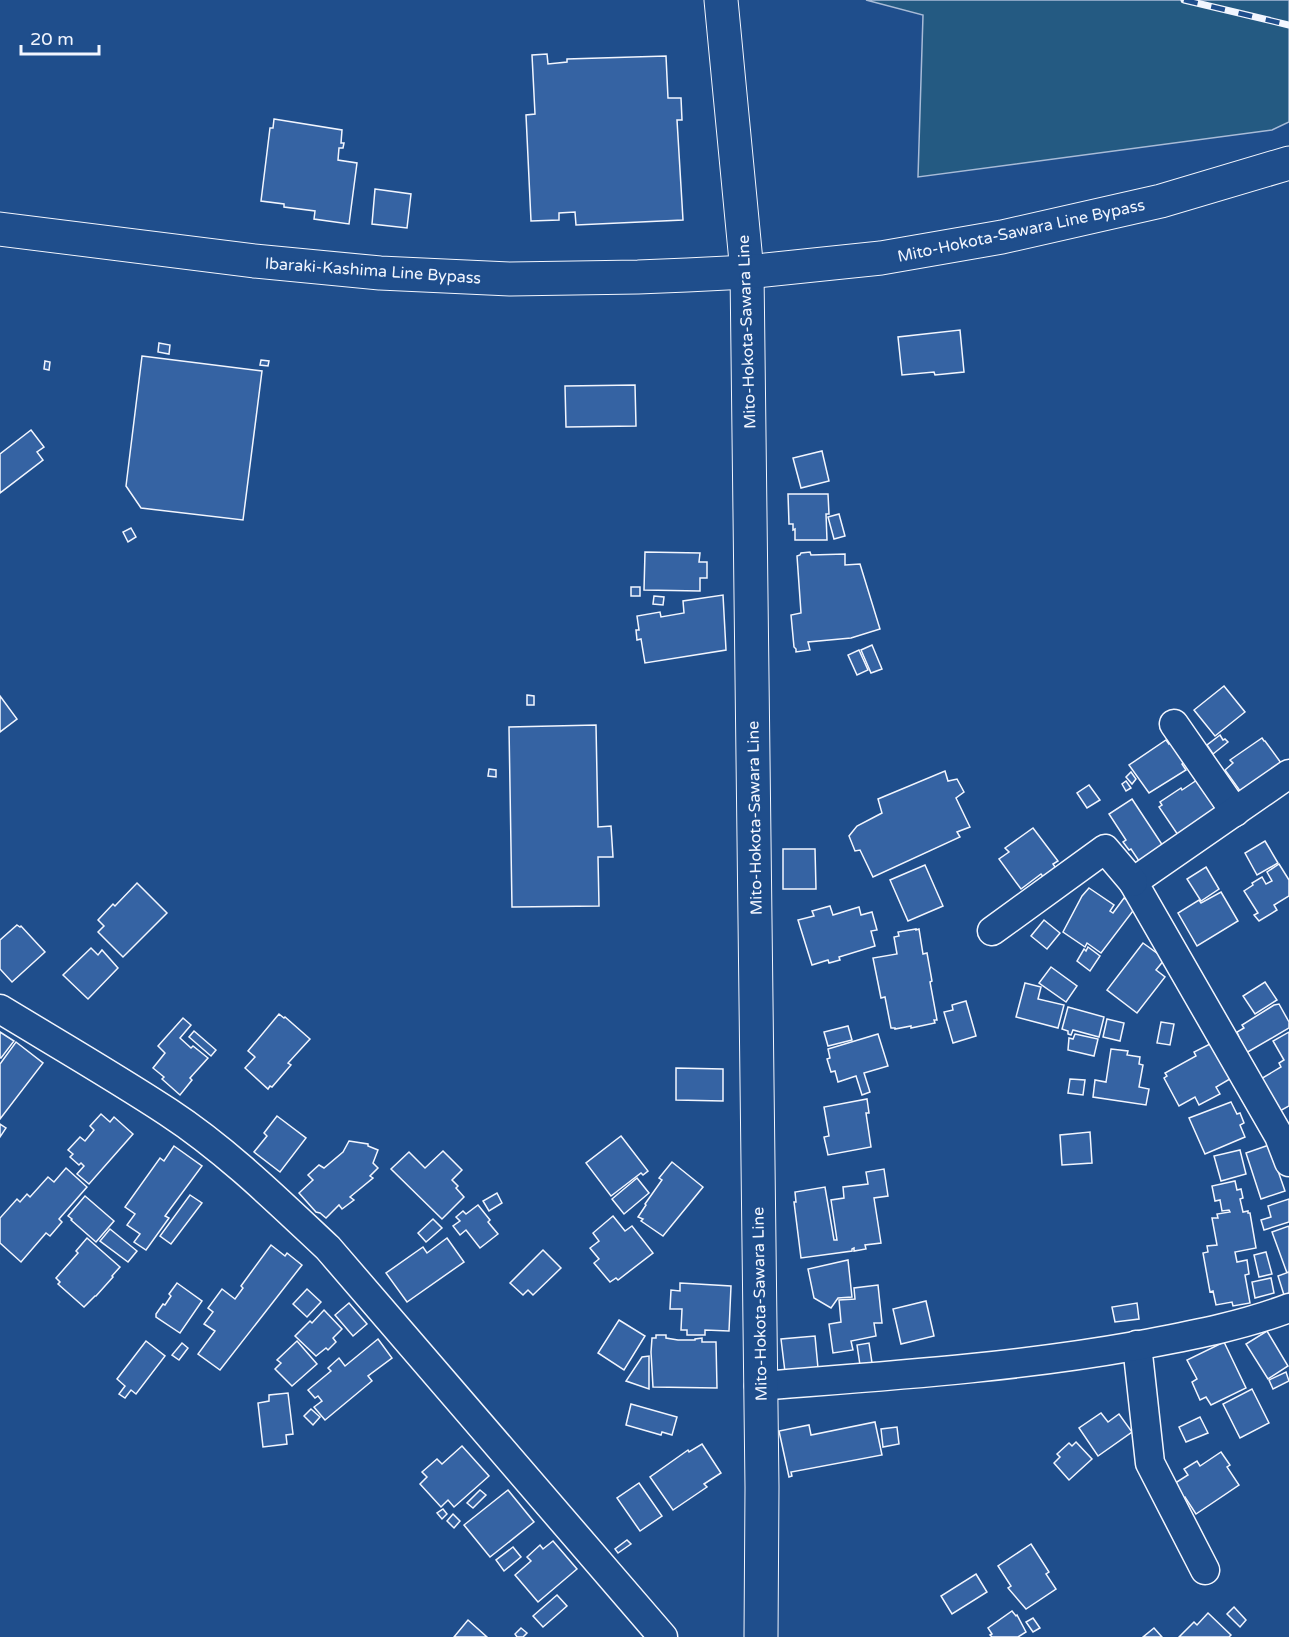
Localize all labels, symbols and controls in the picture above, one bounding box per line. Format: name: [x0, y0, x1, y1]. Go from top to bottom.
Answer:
scale bar: [21, 18, 99, 56]
text: 20 m: [30, 28, 74, 50]
street label: Mito-Hokota-Sawara Line Bypass: [896, 195, 1147, 267]
street label: Mito-Hokota-Sawara Line: [734, 235, 760, 429]
street label: Ibaraki-Kashima Line Bypass: [264, 253, 482, 289]
street label: Mito-Hokota-Sawara Line: [743, 721, 767, 915]
street label: Mito-Hokota-Sawara Line: [748, 1207, 772, 1401]

